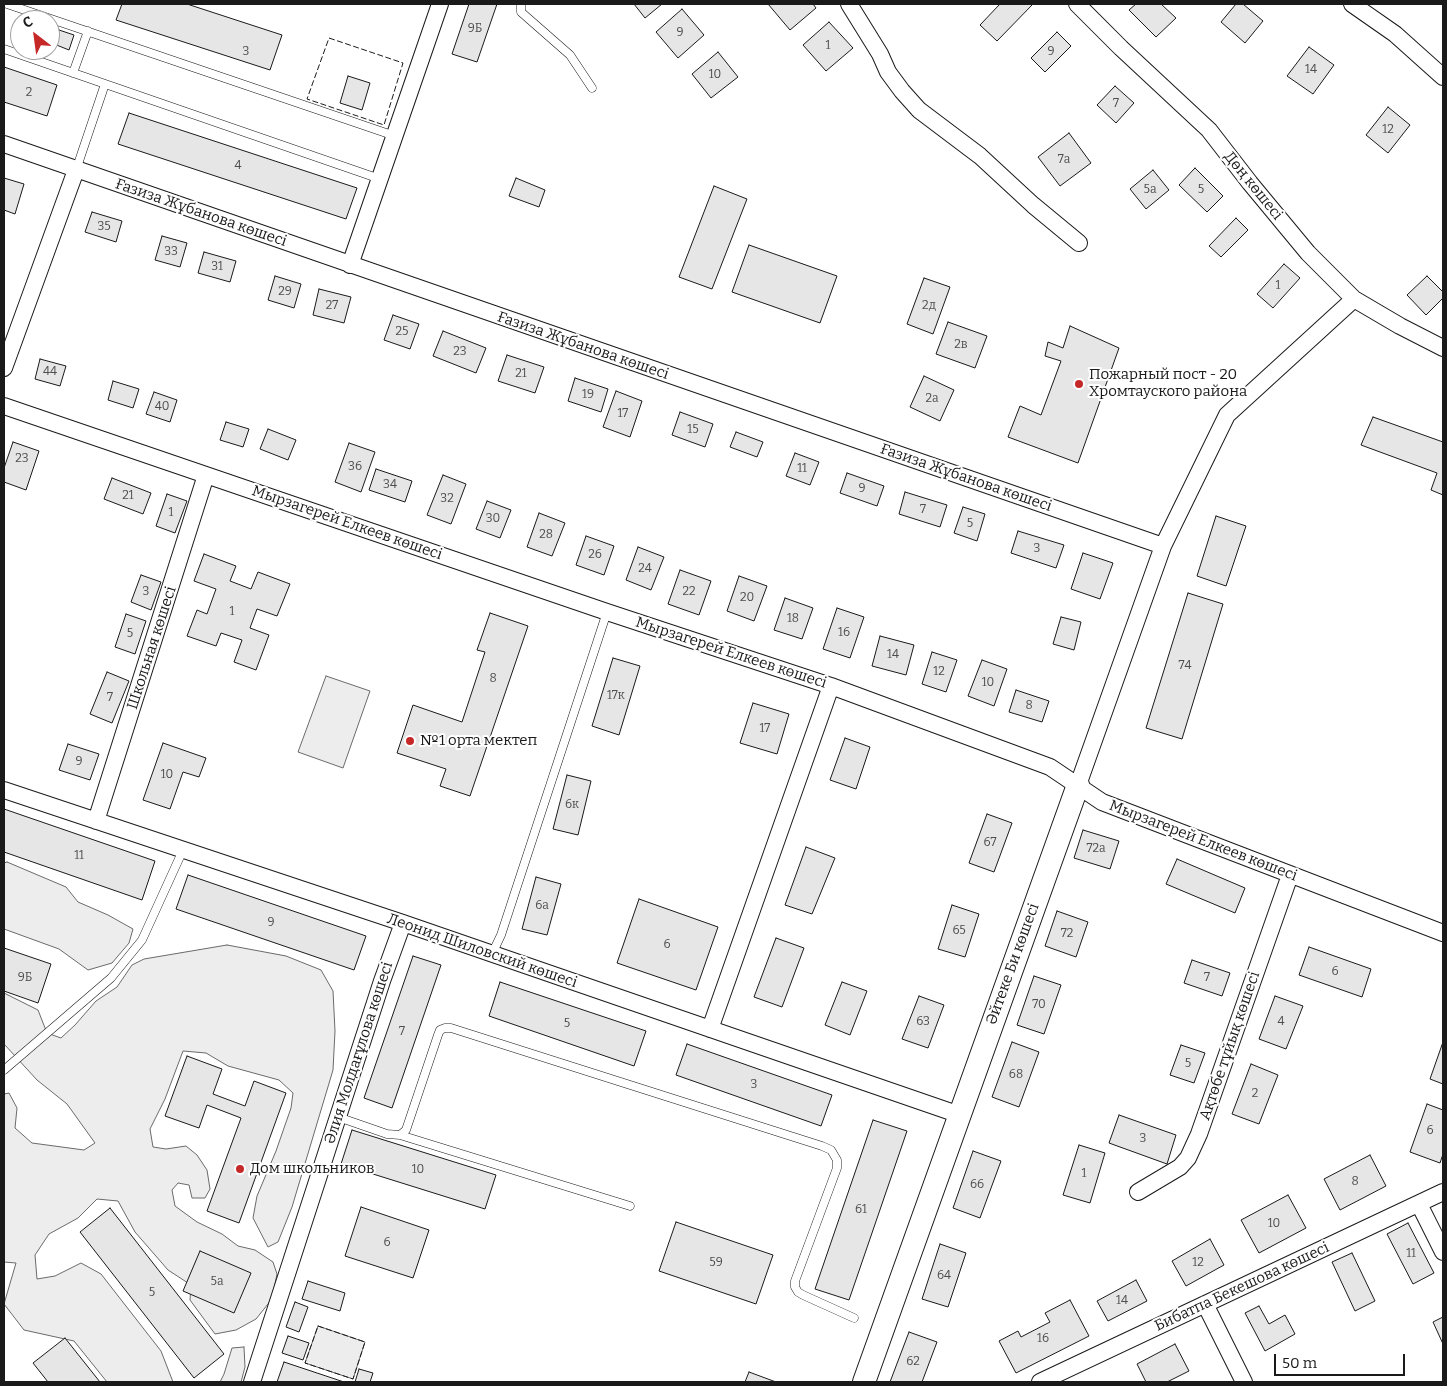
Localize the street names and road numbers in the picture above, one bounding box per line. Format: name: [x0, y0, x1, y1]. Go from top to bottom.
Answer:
street label: Дөң көшесі: [1220, 148, 1286, 224]
street label: Ғазиза Жұбанова көшесі: [113, 175, 289, 251]
street label: Ғазиза Жұбанова көшесі: [495, 308, 671, 384]
street label: Ғазиза Жұбанова көшесі: [878, 440, 1054, 516]
street label: Мырзагерей Елкеев көшесі: [250, 482, 444, 564]
street label: Школьная көшесі: [124, 584, 180, 712]
street label: Мырзагерей Елкеев көшесі: [633, 614, 829, 692]
street label: Мырзагерей Елкеев көшесі: [1106, 797, 1300, 885]
street label: Әйтеке Би көшесі: [983, 901, 1043, 1027]
street label: Леонид Шиловский көшесі: [385, 910, 579, 992]
street label: Әлия Молдағұлова көшесі: [321, 960, 397, 1146]
street label: Ақтөбе тұйық көшесі: [1196, 969, 1264, 1123]
street label: Бибатпа Бекешова көшесі: [1152, 1239, 1332, 1335]

